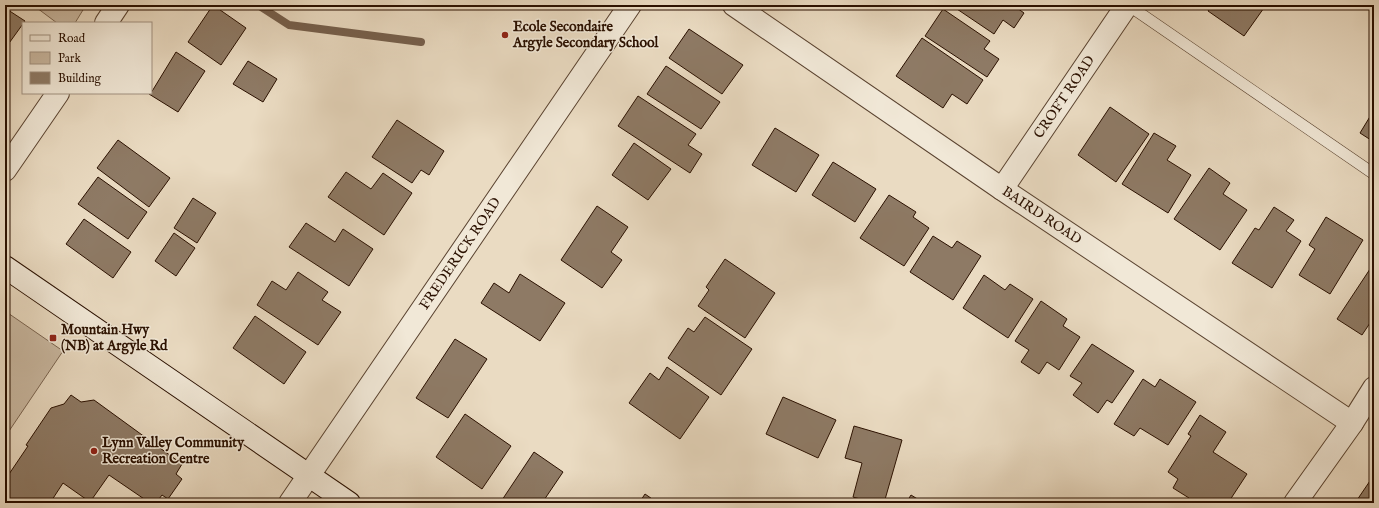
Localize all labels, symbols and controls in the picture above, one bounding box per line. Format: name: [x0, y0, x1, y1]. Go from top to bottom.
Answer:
place label: Ecole Secondaire Argyle Secondary School: [512, 18, 659, 52]
legend: [22, 22, 152, 94]
marker: Ecole Secondaire Argyle Secondary School: [500, 30, 510, 40]
text: Road: [58, 31, 86, 46]
text: Park: [58, 51, 81, 66]
street label: CROFT ROAD: [1030, 52, 1099, 142]
text: Building: [58, 71, 102, 86]
street label: BAIRD ROAD: [999, 183, 1085, 249]
street label: FREDERICK ROAD: [416, 194, 505, 313]
place label: Mountain Hwy (NB) at Argyle Rd: [61, 321, 168, 355]
marker: Mountain Hwy (NB) at Argyle Rd: [48, 333, 58, 343]
place label: Lynn Valley Community Recreation Centre: [102, 434, 245, 468]
marker: Lynn Valley Community Recreation Centre: [89, 446, 99, 456]

